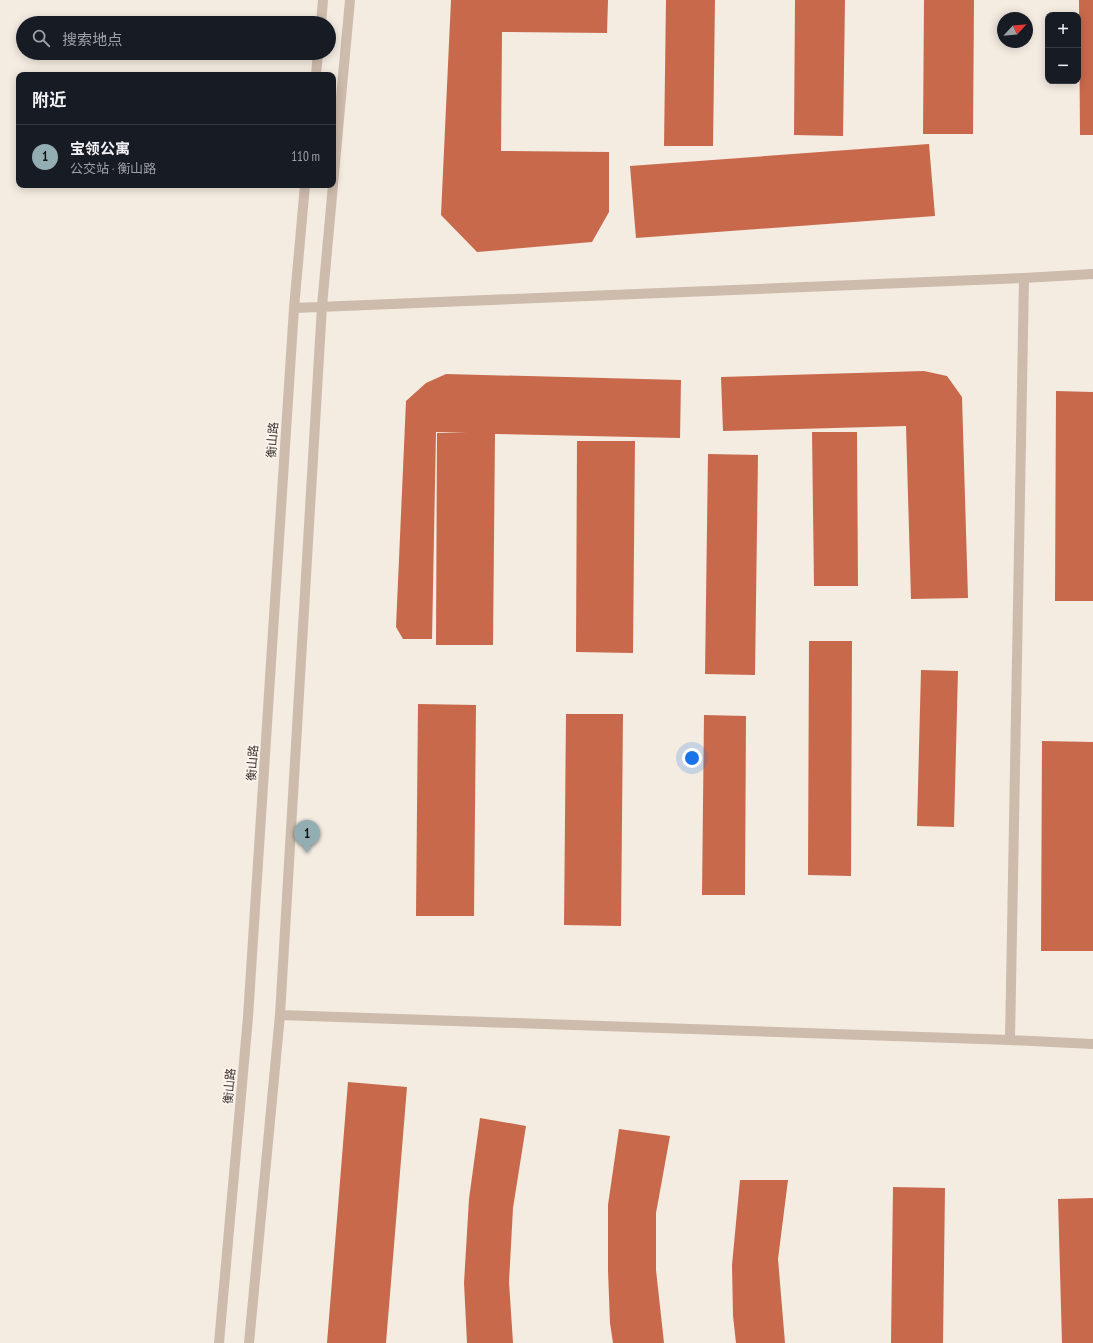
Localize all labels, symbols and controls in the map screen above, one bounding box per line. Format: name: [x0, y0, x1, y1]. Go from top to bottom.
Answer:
north arrow: [997, 12, 1033, 48]
map controls: [1045, 12, 1081, 84]
button: +: [1045, 12, 1081, 48]
search box: [16, 16, 336, 60]
icon: search: [30, 27, 52, 49]
text: 搜索地点: [62, 30, 122, 49]
button: −: [1045, 48, 1081, 84]
text: 附近: [32, 89, 66, 111]
text: 宝领公寓: [70, 139, 130, 158]
text: 1: [42, 148, 48, 165]
text: 110 m: [291, 148, 320, 165]
text: 公交站 · 衡山路: [70, 160, 156, 177]
street label: 衡山路: [263, 422, 281, 458]
street label: 衡山路: [243, 745, 261, 781]
your location: [682, 748, 702, 768]
pin: 1: [294, 820, 320, 853]
street label: 衡山路: [220, 1067, 238, 1105]

